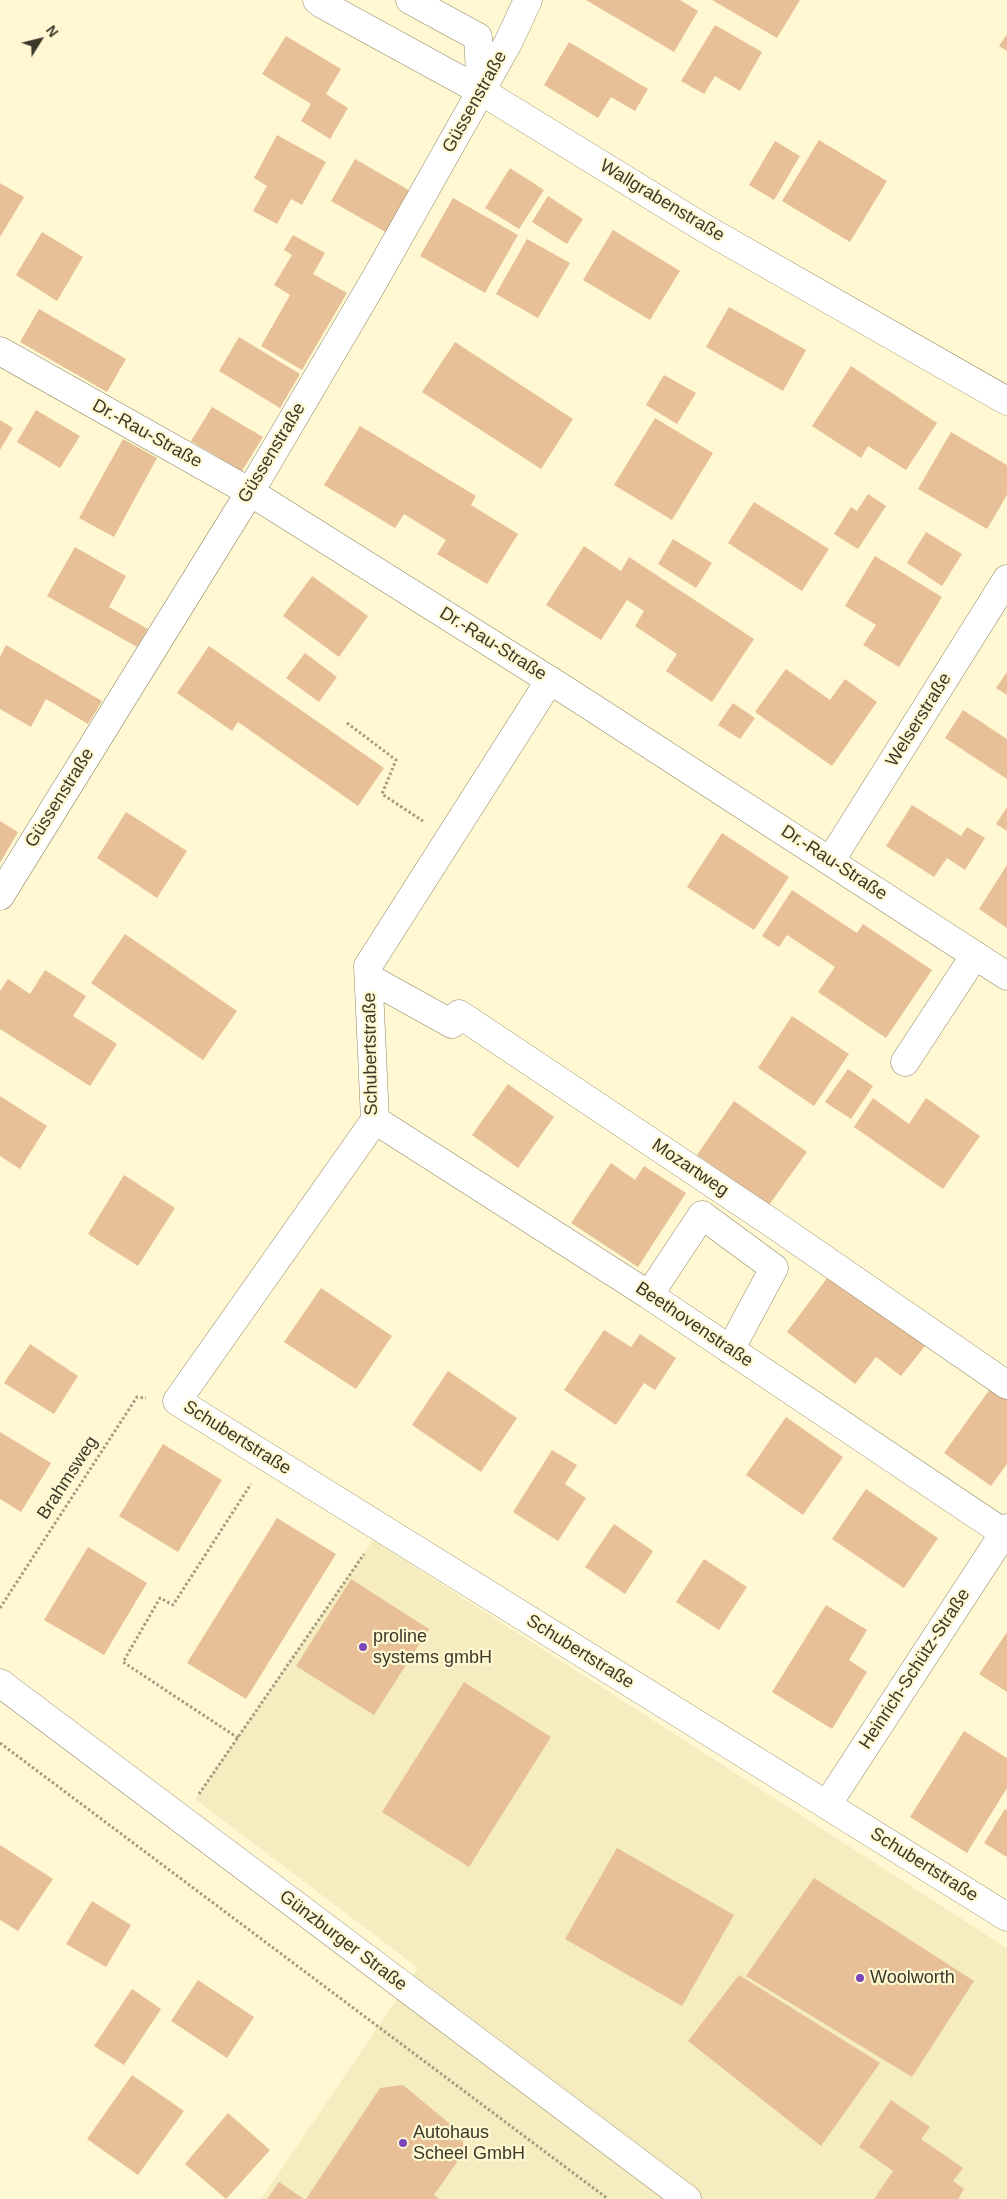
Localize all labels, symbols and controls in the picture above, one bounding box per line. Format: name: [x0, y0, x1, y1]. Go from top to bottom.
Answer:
north arrow: [15, 15, 65, 65]
text: N: [43, 22, 62, 40]
street label: Güssenstraße: [438, 47, 512, 157]
street label: Wallgrabenstraße: [596, 155, 728, 247]
street label: Dr.-Rau-Straße: [88, 395, 206, 473]
street label: Güssenstraße: [234, 399, 310, 507]
street label: Dr.-Rau-Straße: [436, 603, 550, 685]
street label: Welserstraße: [882, 669, 956, 771]
street label: Güssenstraße: [21, 744, 99, 852]
street label: Dr.-Rau-Straße: [777, 821, 891, 905]
street label: Schubertstraße: [359, 992, 383, 1116]
street label: Mozartweg: [647, 1134, 733, 1202]
street label: Beethovenstraße: [631, 1278, 757, 1372]
street label: Schubertstraße: [179, 1396, 295, 1480]
street label: Brahmsweg: [33, 1432, 103, 1524]
street label: Heinrich-Schütz-Straße: [855, 1585, 975, 1753]
street label: Schubertstraße: [522, 1610, 638, 1694]
place label: proline systems gmbH: [373, 1626, 492, 1668]
marker: proline systems gmbH: [357, 1641, 369, 1653]
street label: Schubertstraße: [866, 1823, 982, 1907]
street label: Günzburger Straße: [275, 1886, 411, 1996]
place label: Woolworth: [870, 1967, 955, 1989]
marker: Woolworth: [854, 1972, 866, 1984]
place label: Autohaus Scheel GmbH: [413, 2122, 525, 2164]
marker: Autohaus Scheel GmbH: [397, 2137, 409, 2149]

